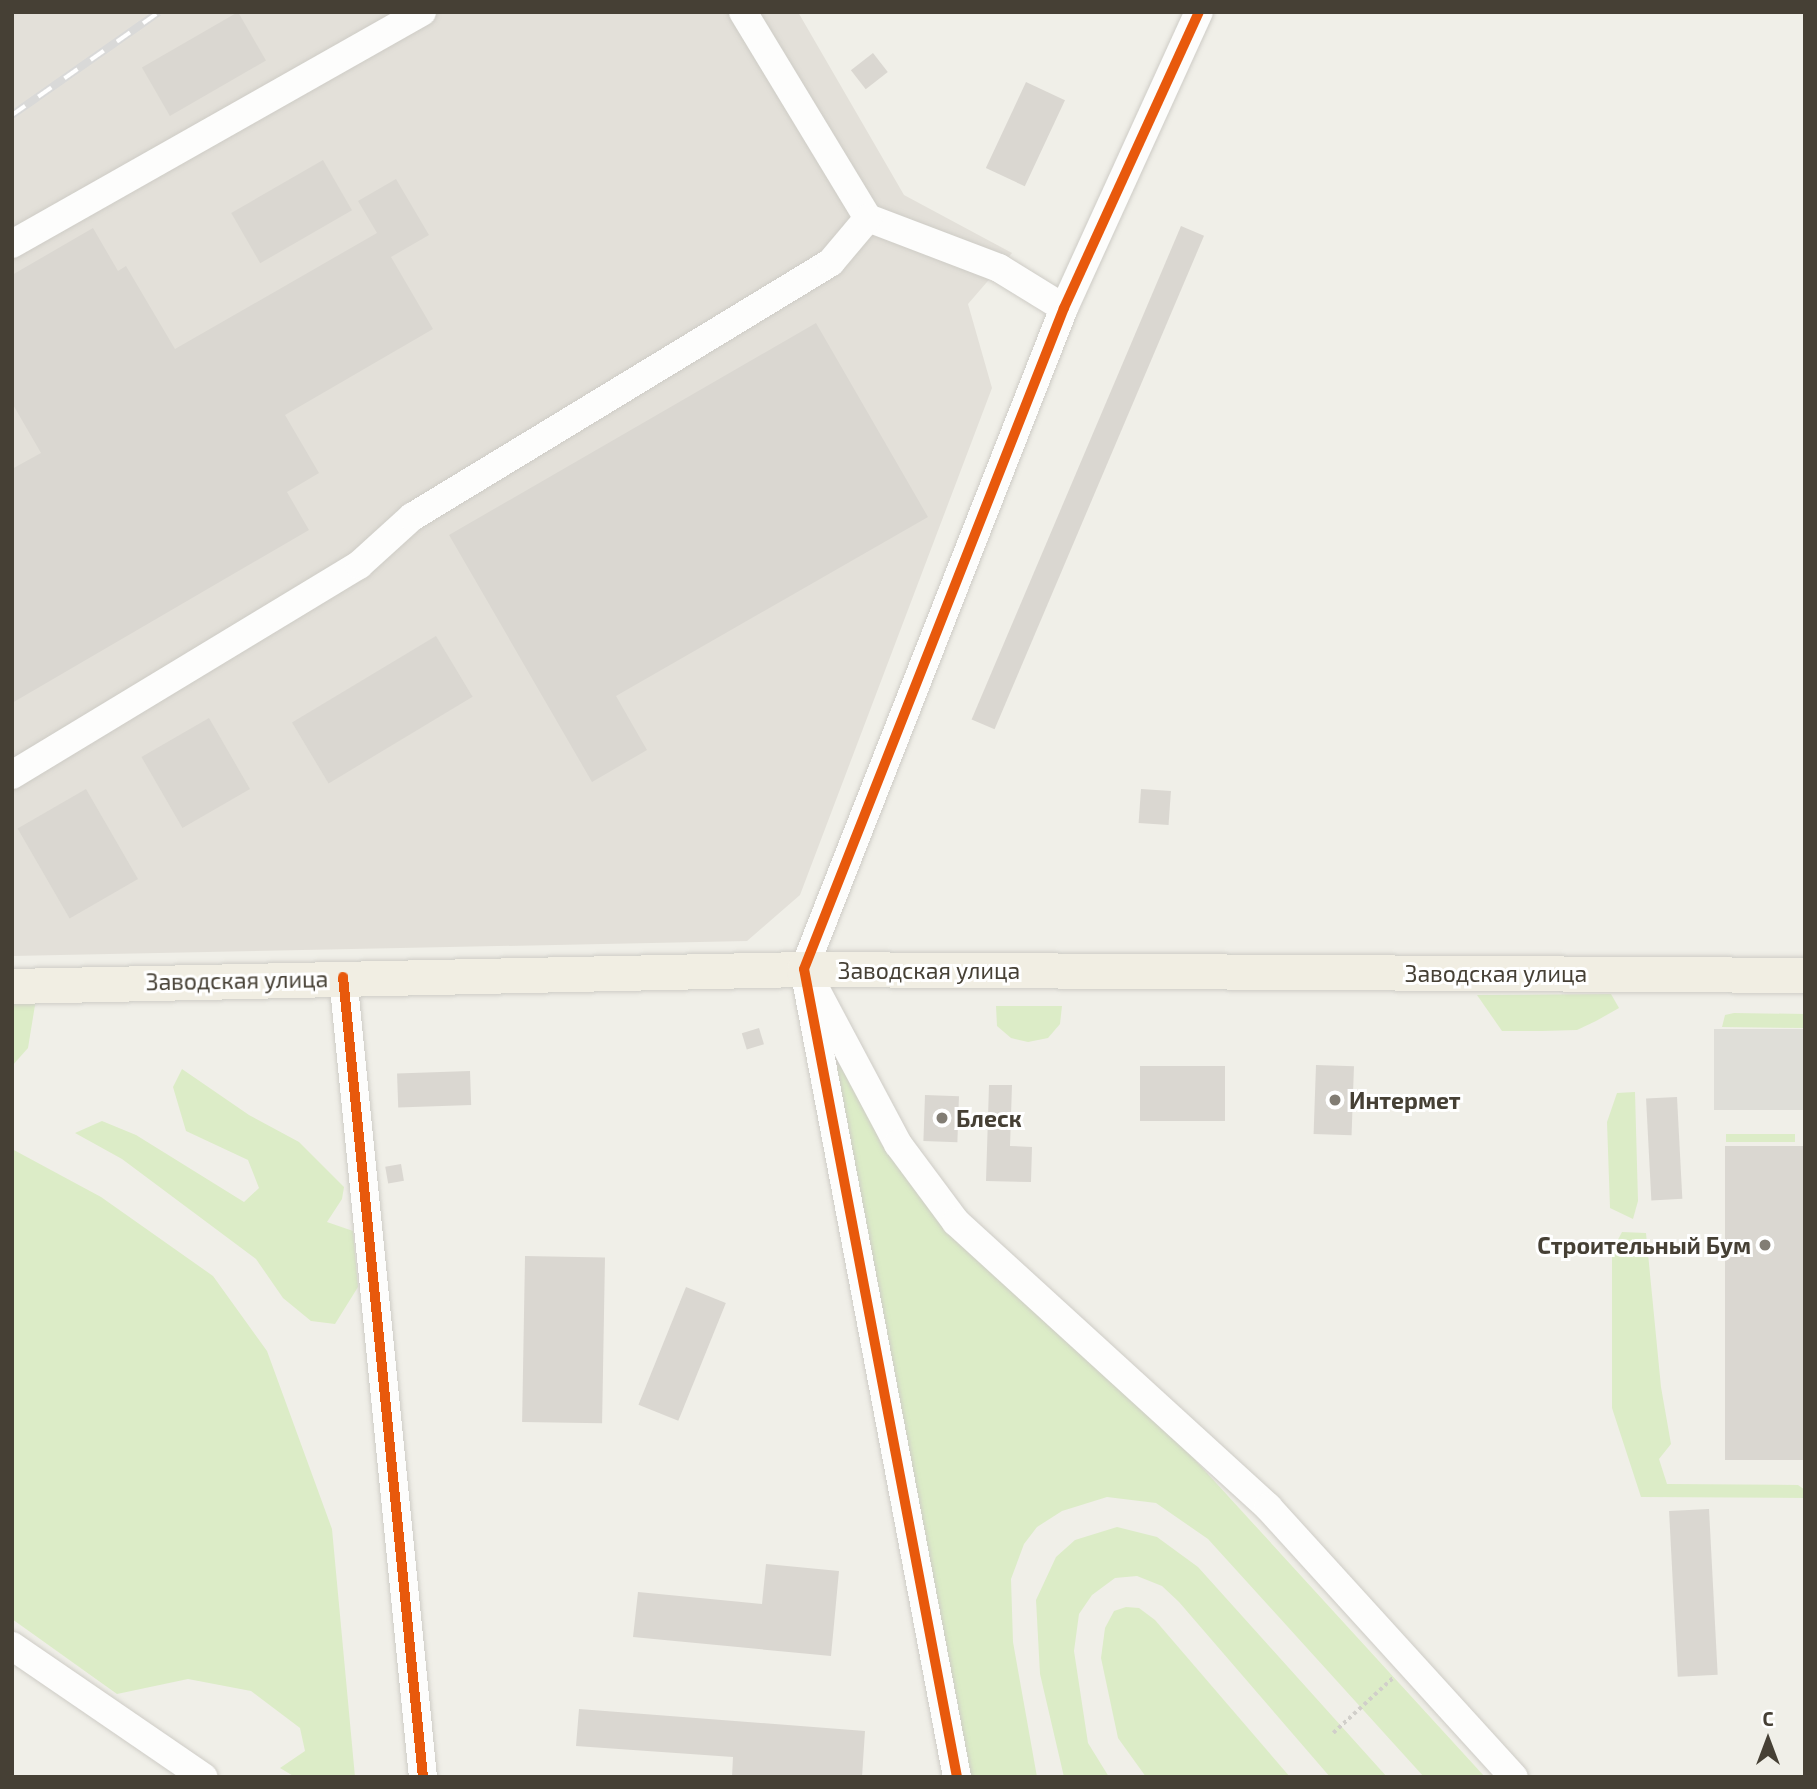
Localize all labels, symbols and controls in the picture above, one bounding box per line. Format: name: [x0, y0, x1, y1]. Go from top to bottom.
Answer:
street label: Заводская улица: [838, 956, 1020, 984]
street label: Заводская улица: [1405, 959, 1587, 987]
street label: Заводская улица: [146, 965, 328, 995]
place label: Интермет: [1349, 1086, 1461, 1114]
marker: Интермет: [1327, 1092, 1343, 1108]
place label: Блеск: [956, 1104, 1022, 1132]
marker: Блеск: [934, 1110, 950, 1126]
place label: Строительный Бум: [1537, 1231, 1751, 1259]
marker: Строительный Бум: [1757, 1237, 1773, 1253]
north arrow: [1733, 1705, 1803, 1775]
text: С: [1762, 1707, 1774, 1730]

